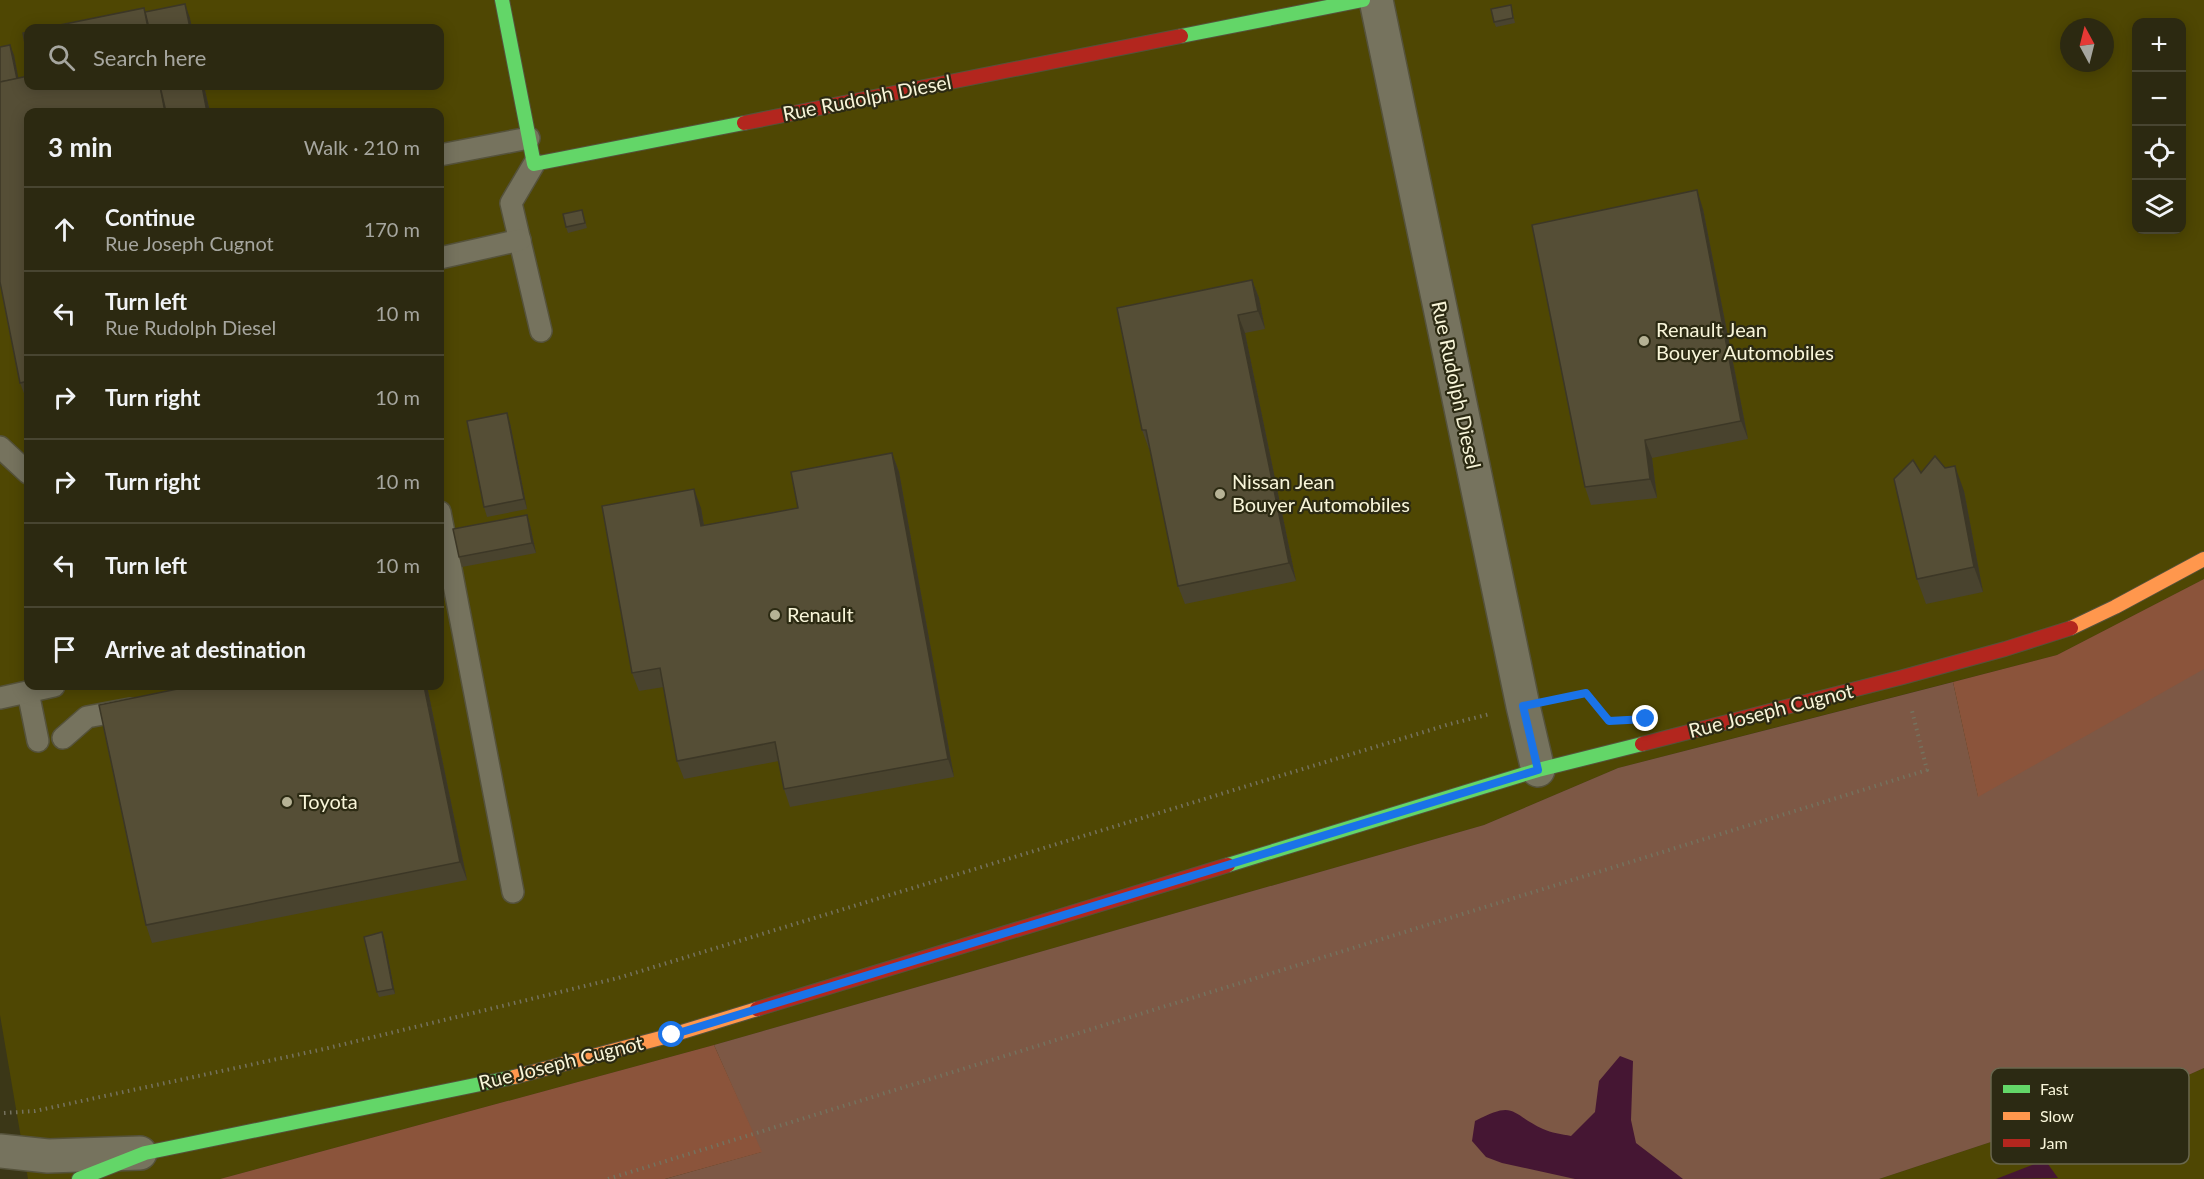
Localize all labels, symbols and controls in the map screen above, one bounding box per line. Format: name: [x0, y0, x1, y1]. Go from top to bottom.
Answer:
north arrow: [2060, 18, 2114, 72]
map controls: [2132, 18, 2186, 234]
button: +: [2132, 18, 2186, 72]
search box: [24, 24, 444, 90]
icon: search: [45, 41, 78, 74]
text: Search here: [93, 44, 206, 71]
street label: Rue Rudolph Diesel: [780, 69, 953, 125]
button: −: [2132, 72, 2186, 126]
button: locate: [2132, 126, 2186, 180]
text: 3 min: [48, 131, 112, 163]
text: Walk · 210 m: [304, 135, 420, 159]
button: layers: [2132, 180, 2186, 234]
text: Continue: [105, 204, 195, 231]
icon: ahead: [48, 213, 81, 246]
text: 170 m: [364, 217, 420, 241]
text: Rue Joseph Cugnot: [105, 231, 274, 255]
text: Turn left: [105, 288, 187, 315]
icon: left: [48, 297, 81, 330]
street label: Rue Rudolph Diesel: [1427, 299, 1487, 471]
text: 10 m: [375, 301, 420, 325]
text: Rue Rudolph Diesel: [105, 315, 276, 339]
place label: Renault Jean Bouyer Automobiles: [1656, 317, 1834, 364]
marker: Renault Jean Bouyer Automobiles: [1637, 334, 1651, 348]
icon: right: [48, 381, 81, 414]
text: Turn right: [105, 384, 200, 411]
text: 10 m: [375, 385, 420, 409]
icon: right: [48, 465, 81, 498]
text: Turn right: [105, 468, 200, 495]
text: 10 m: [375, 469, 420, 493]
place label: Nissan Jean Bouyer Automobiles: [1232, 469, 1410, 516]
marker: Nissan Jean Bouyer Automobiles: [1213, 487, 1227, 501]
icon: left: [48, 549, 81, 582]
text: Turn left: [105, 552, 187, 579]
text: 10 m: [375, 553, 420, 577]
place label: Renault: [787, 602, 854, 626]
marker: Renault: [768, 608, 782, 622]
icon: arrive: [48, 633, 81, 666]
text: Arrive at destination: [105, 636, 306, 663]
street label: Rue Joseph Cugnot: [1686, 678, 1856, 742]
route end: [1632, 705, 1658, 731]
place label: Toyota: [299, 789, 358, 813]
marker: Toyota: [280, 795, 294, 809]
route start: [658, 1021, 684, 1047]
street label: Rue Joseph Cugnot: [476, 1030, 646, 1094]
legend: [1991, 1068, 2189, 1164]
text: Fast: [2040, 1079, 2069, 1098]
text: Slow: [2040, 1106, 2074, 1125]
text: Jam: [2040, 1133, 2068, 1152]

